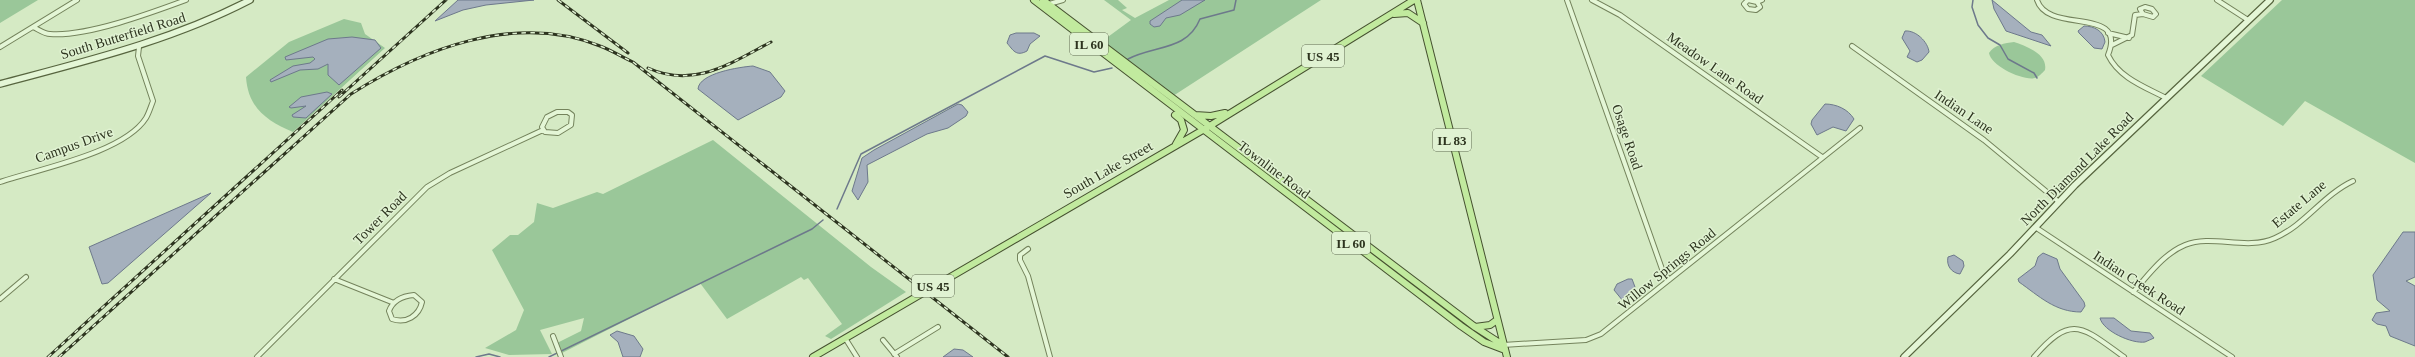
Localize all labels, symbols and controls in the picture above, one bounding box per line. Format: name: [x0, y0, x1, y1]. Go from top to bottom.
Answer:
street label: South Butterfield Road: [59, 10, 187, 62]
street label: Meadow Lane Road: [1664, 29, 1766, 107]
road number: IL 60: [1070, 33, 1108, 55]
road number: US 45: [1302, 45, 1344, 67]
street label: Indian Lane: [1932, 87, 1996, 137]
street label: Osage Road: [1609, 102, 1645, 172]
street label: North Diamond Lake Road: [2018, 110, 2136, 228]
street label: Campus Drive: [33, 124, 115, 166]
road number: IL 83: [1433, 129, 1471, 151]
street label: South Lake Street: [1061, 138, 1155, 202]
street label: Townline Road: [1235, 138, 1313, 202]
street label: Estate Lane: [2269, 177, 2329, 231]
street label: Tower Road: [350, 188, 410, 248]
street label: Willow Springs Road: [1615, 225, 1719, 313]
road number: IL 60: [1332, 232, 1370, 254]
street label: Indian Creek Road: [2091, 248, 2187, 318]
road number: US 45: [912, 275, 954, 297]

